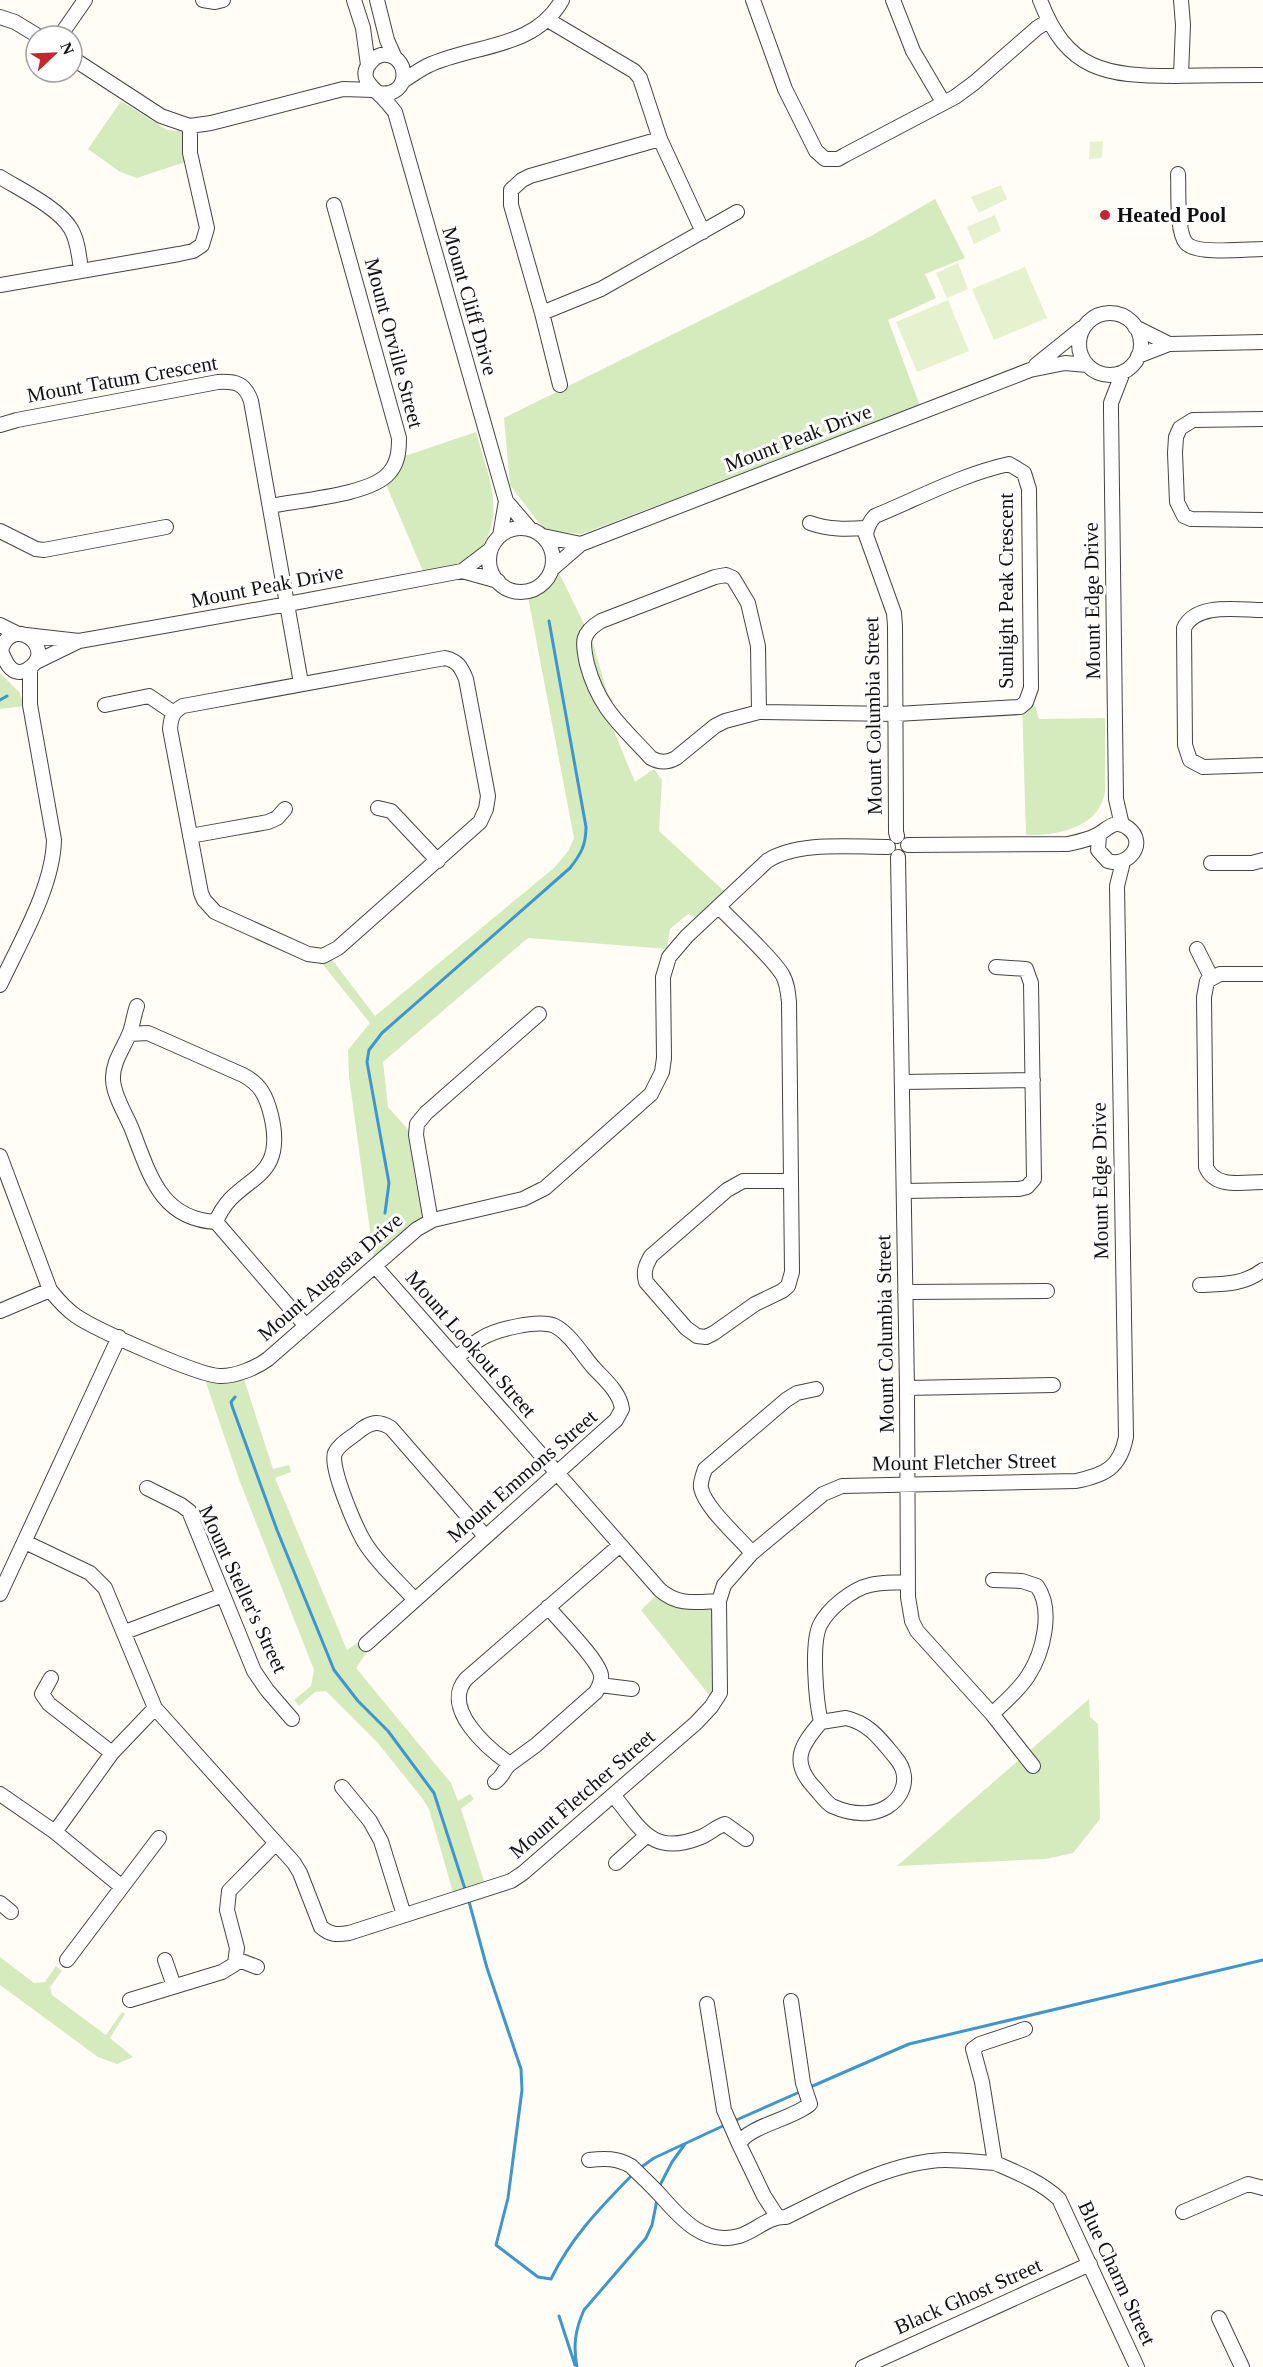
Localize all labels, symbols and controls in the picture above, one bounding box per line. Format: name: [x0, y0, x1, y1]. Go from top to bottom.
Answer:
north arrow: [24, 24, 84, 84]
text: N: [57, 40, 78, 57]
place label: Heated Pool: [1117, 203, 1226, 227]
marker: Heated Pool: [1098, 208, 1112, 222]
street label: Mount Cliff Drive: [437, 224, 503, 378]
street label: Mount Orville Street: [360, 255, 428, 431]
street label: Mount Tatum Crescent: [25, 350, 219, 408]
street label: Mount Peak Drive: [721, 399, 875, 477]
street label: Sunlight Peak Crescent: [994, 493, 1018, 689]
street label: Mount Edge Drive: [1079, 522, 1105, 680]
street label: Mount Peak Drive: [189, 559, 345, 613]
street label: Mount Columbia Street: [859, 616, 887, 815]
street label: Mount Edge Drive: [1087, 1102, 1113, 1260]
street label: Mount Augusta Drive: [253, 1208, 407, 1346]
street label: Mount Columbia Street: [871, 1234, 899, 1433]
street label: Mount Lookout Street: [401, 1266, 541, 1422]
street label: Mount Emmons Street: [442, 1404, 602, 1547]
street label: Mount Fletcher Street: [872, 1448, 1057, 1476]
street label: Mount Steller's Street: [194, 1501, 292, 1677]
street label: Mount Fletcher Street: [505, 1724, 660, 1864]
street label: Blue Charm Street: [1073, 2197, 1161, 2349]
street label: Black Ghost Street: [891, 2253, 1045, 2339]

